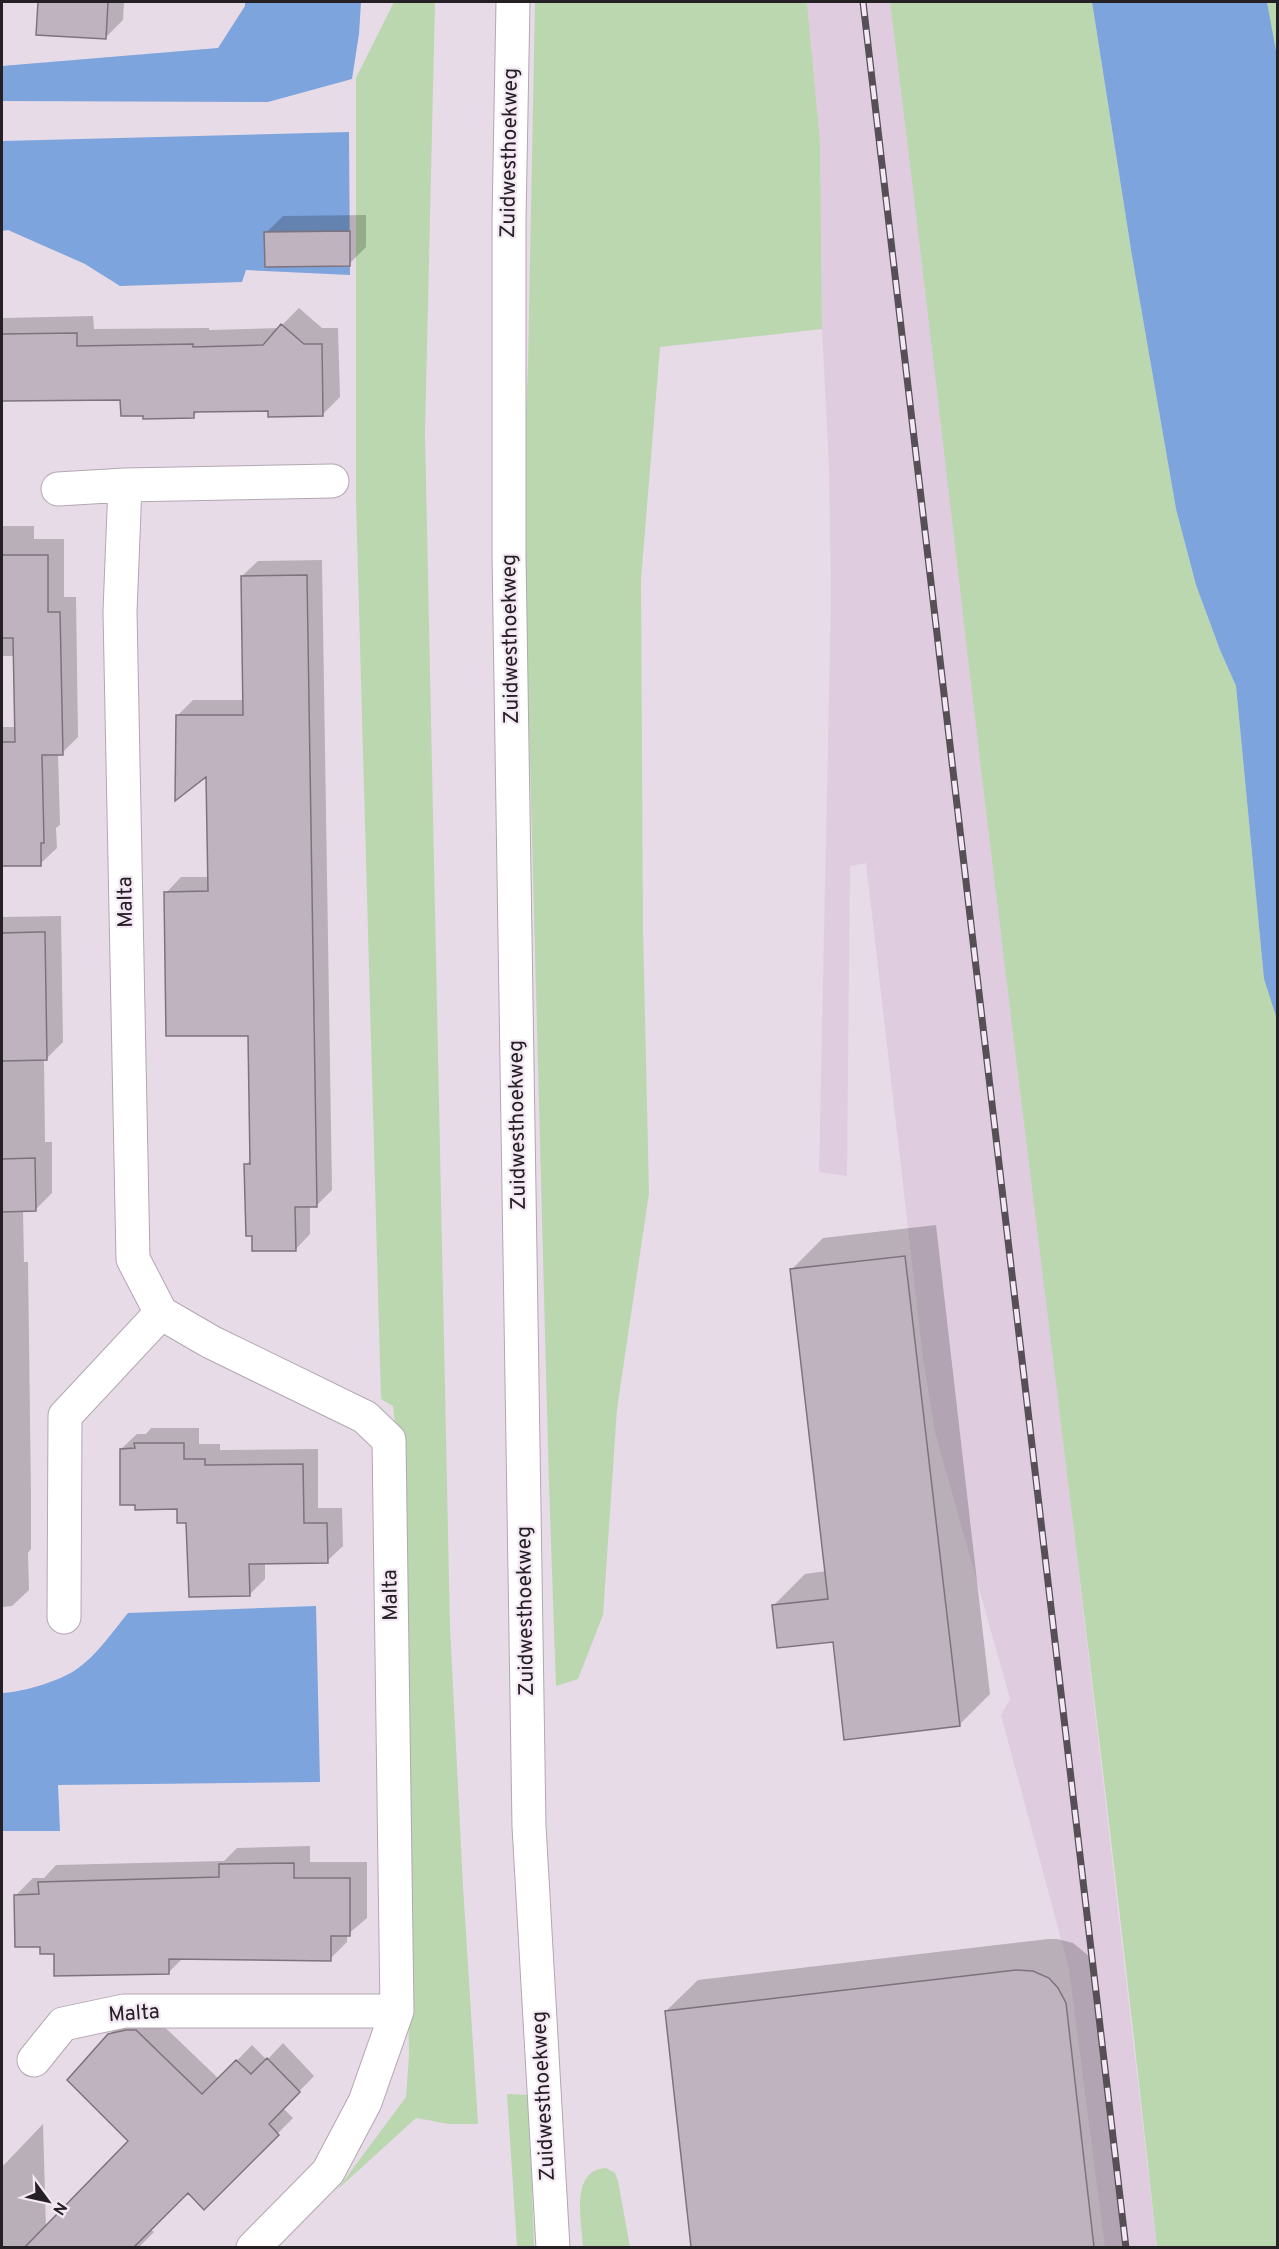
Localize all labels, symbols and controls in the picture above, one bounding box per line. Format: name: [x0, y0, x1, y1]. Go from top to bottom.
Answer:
street label: Zuidwesthoekweg: [495, 68, 525, 238]
street label: Zuidwesthoekweg: [496, 554, 526, 724]
street label: Malta: [112, 876, 140, 928]
street label: Zuidwesthoekweg: [503, 1040, 533, 1210]
street label: Zuidwesthoekweg: [511, 1526, 541, 1696]
street label: Malta: [377, 1569, 405, 1621]
street label: Malta: [107, 1999, 161, 2029]
street label: Zuidwesthoekweg: [526, 2010, 562, 2182]
north arrow: [18, 2171, 78, 2231]
text: N: [47, 2198, 70, 2218]

